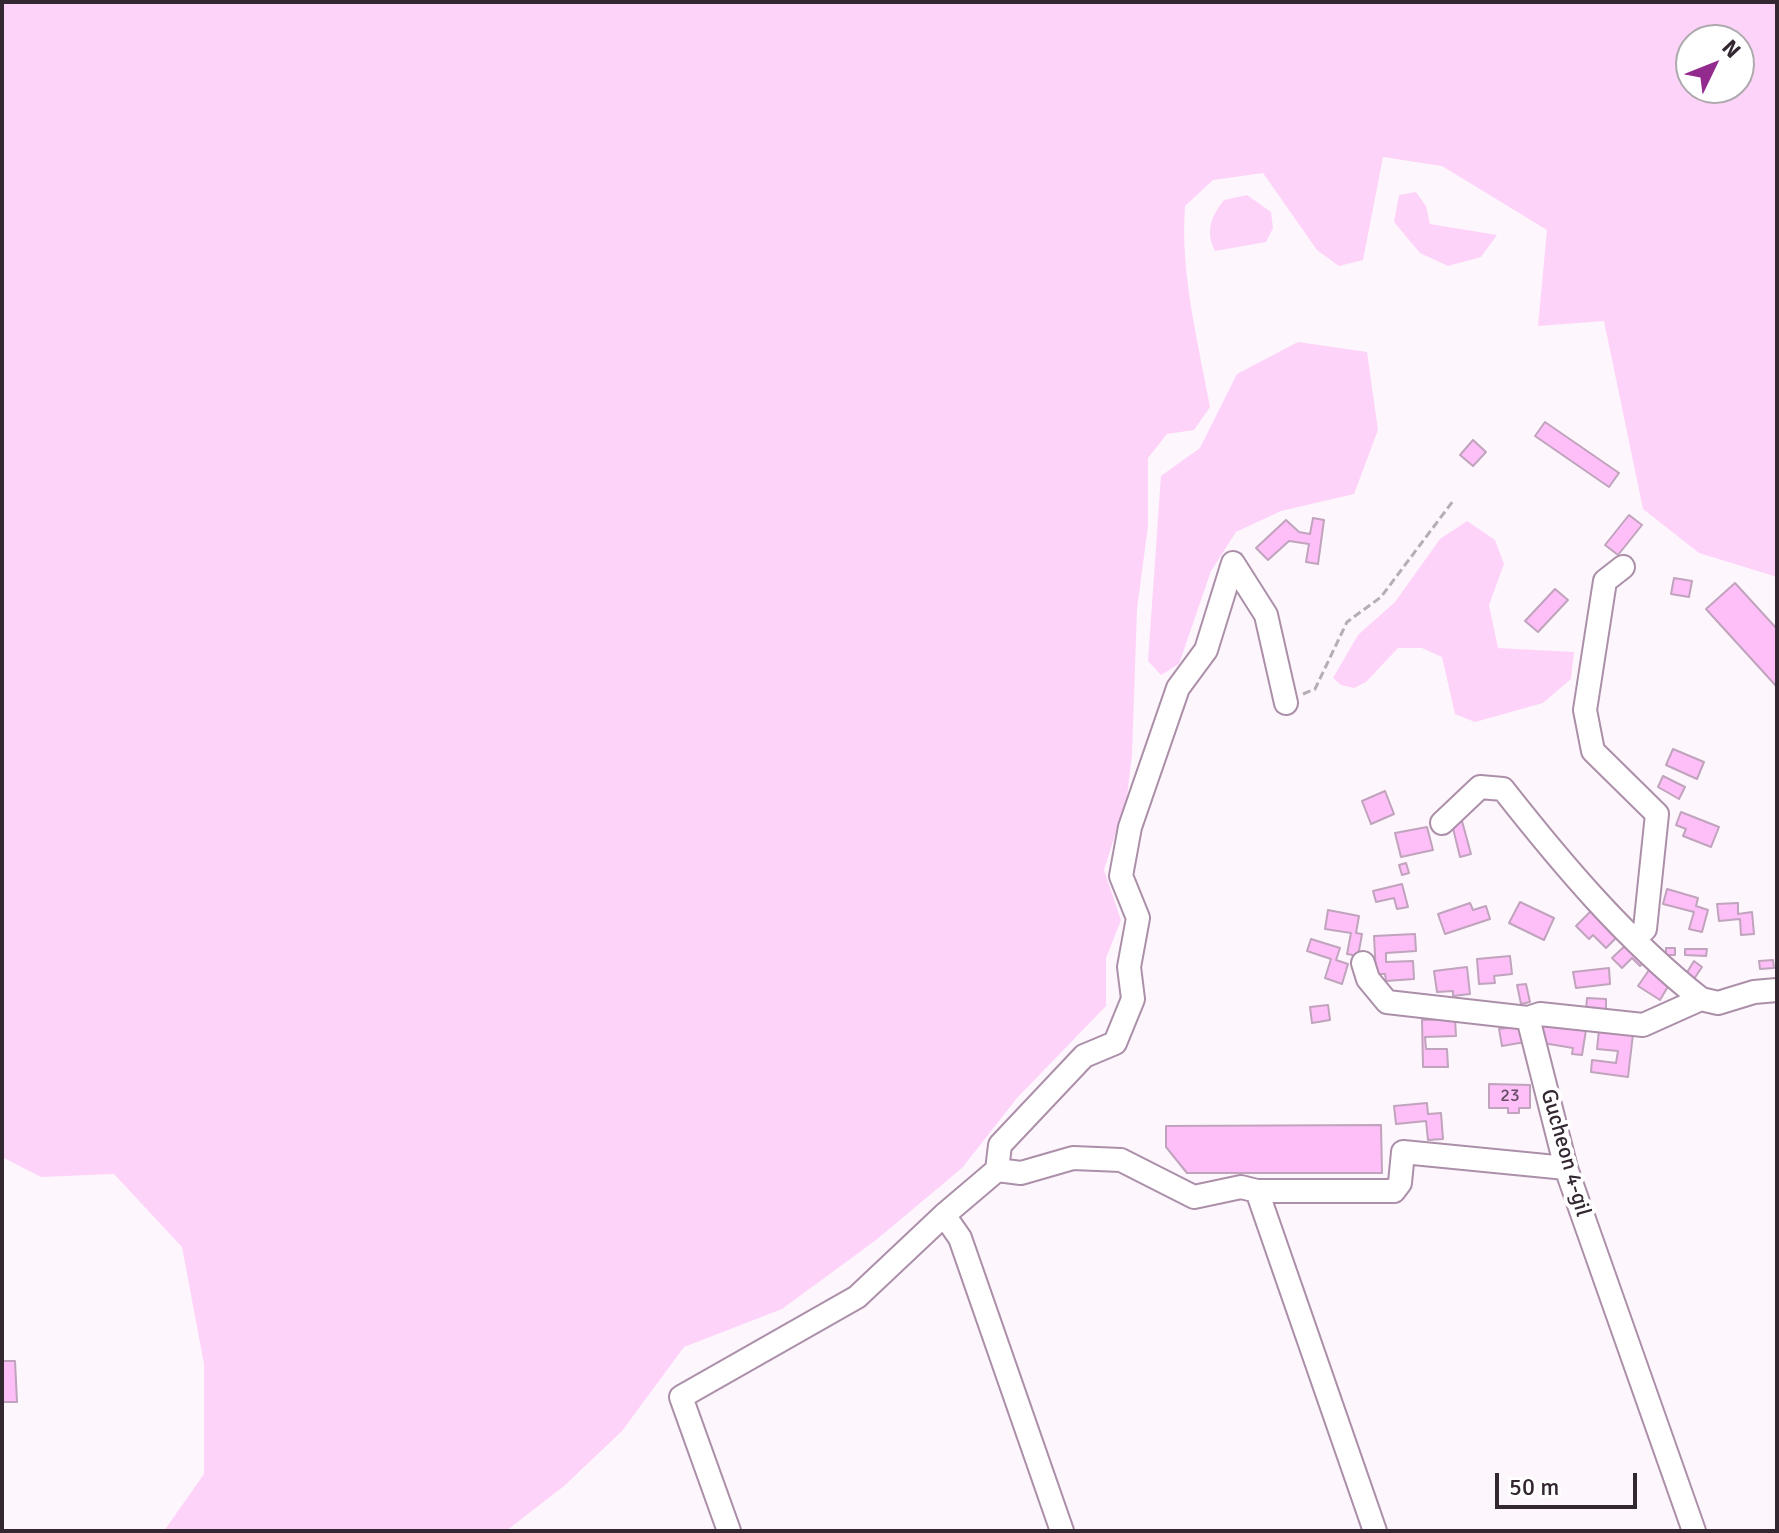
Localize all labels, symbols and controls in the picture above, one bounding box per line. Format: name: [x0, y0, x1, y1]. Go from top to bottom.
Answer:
north arrow: [1675, 24, 1755, 104]
text: N: [1716, 34, 1747, 63]
house number: 23: [1500, 1085, 1520, 1107]
street label: Gucheon 4-gil: [1534, 1086, 1596, 1220]
scale bar: [1499, 1457, 1641, 1507]
text: 50 m: [1509, 1472, 1559, 1502]

